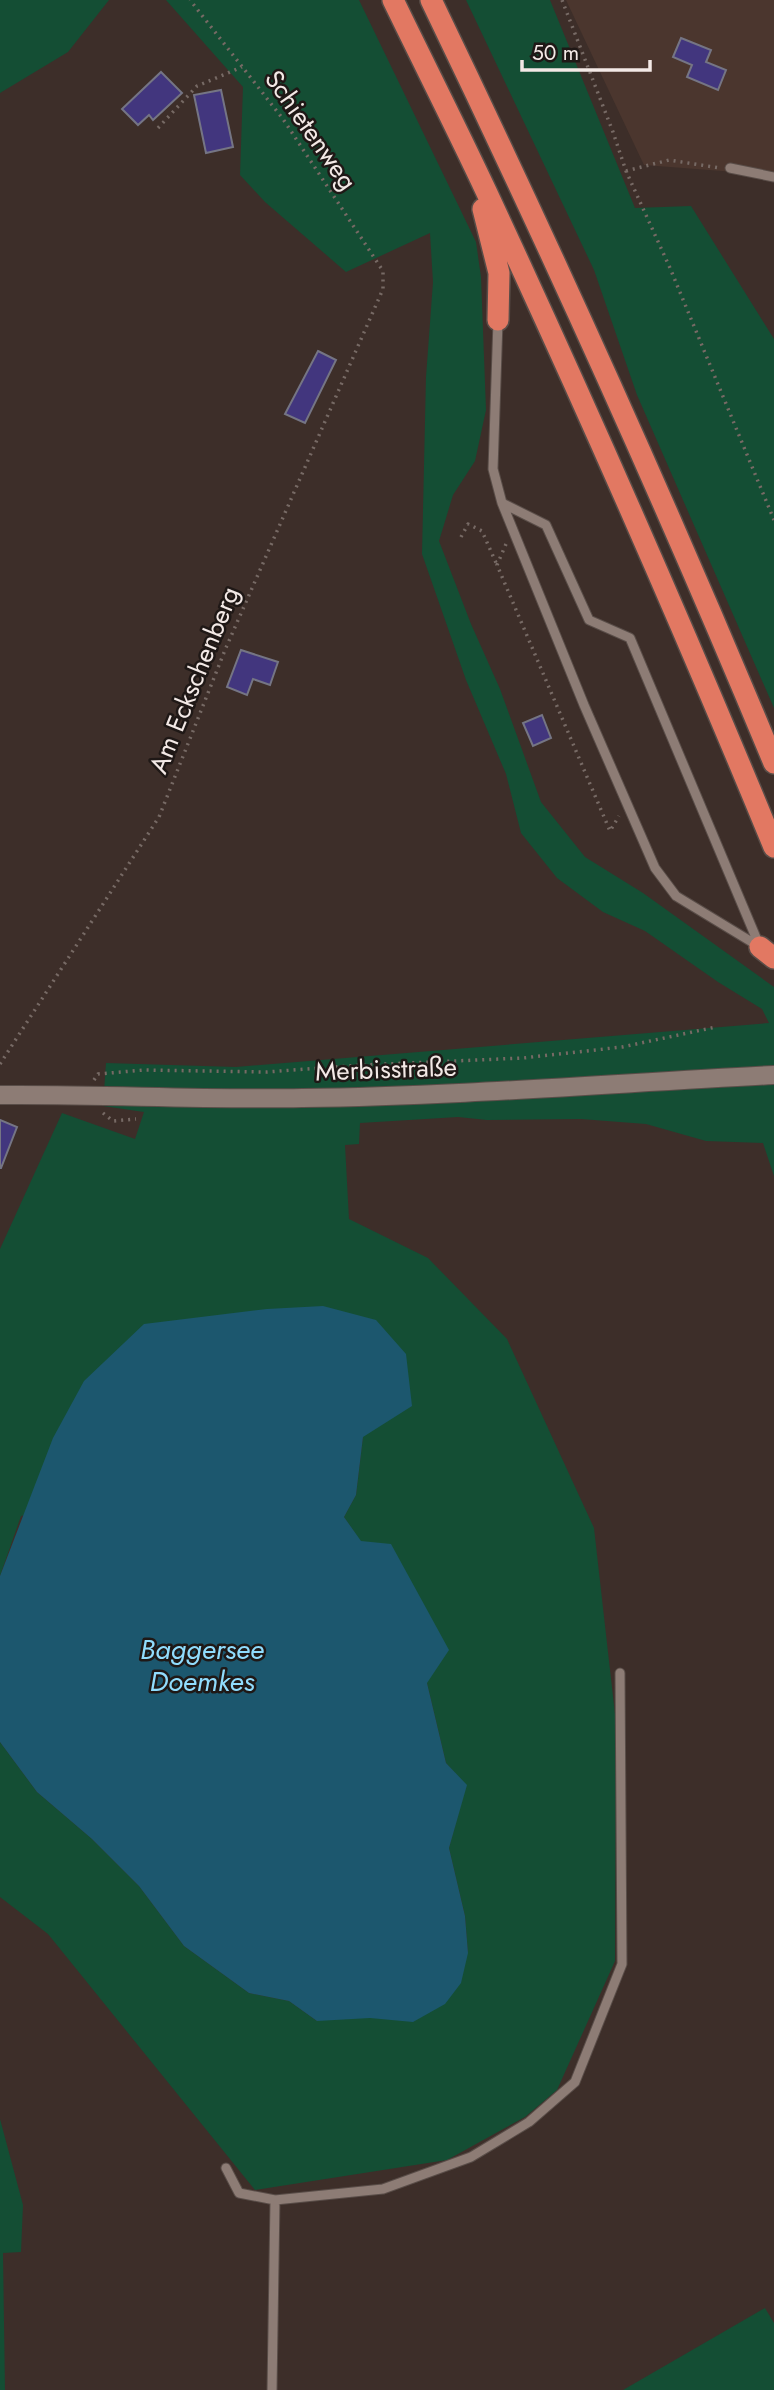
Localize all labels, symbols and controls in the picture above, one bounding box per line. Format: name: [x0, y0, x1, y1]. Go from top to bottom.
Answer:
scale bar: [522, 28, 650, 72]
text: 50 m: [532, 38, 579, 68]
street label: Schietenweg: [256, 62, 366, 198]
street label: Am Eckschenberg: [139, 581, 249, 779]
street label: Merbisstraße: [315, 1048, 457, 1090]
water label: Baggersee Doemkes: [140, 1629, 264, 1702]

